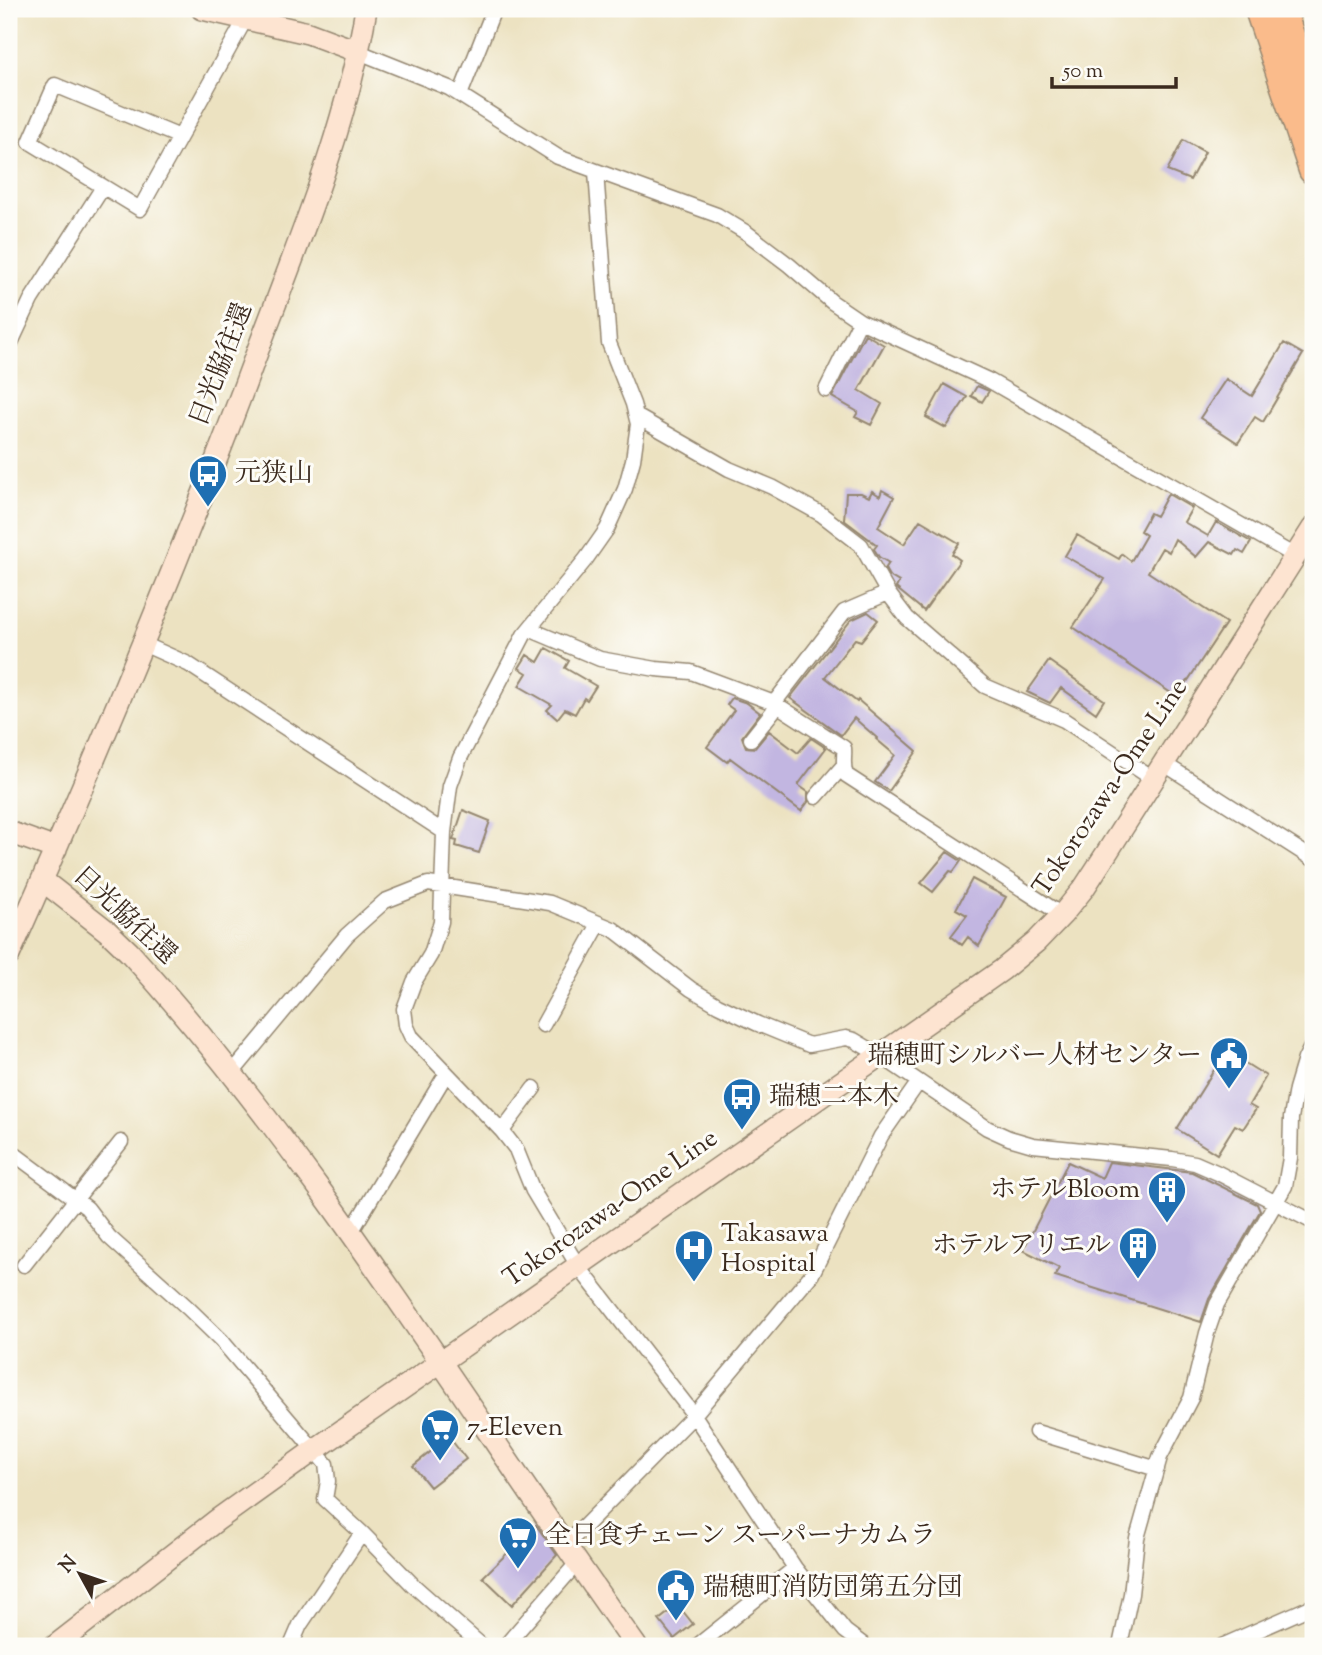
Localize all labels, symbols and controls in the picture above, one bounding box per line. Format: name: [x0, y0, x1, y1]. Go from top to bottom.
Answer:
scale bar: [1052, 46, 1177, 90]
text: 50 m: [1062, 57, 1103, 87]
street label: 日光脇往還: [181, 298, 263, 432]
bus stop icon: 元狭山: [187, 453, 229, 508]
place label: 元狭山: [235, 456, 313, 493]
street label: Tokorozawa-Ome Line: [1024, 672, 1198, 904]
street label: 日光脇往還: [64, 858, 184, 974]
public building icon: 瑞穂町シルバー人材センター: [1208, 1035, 1250, 1090]
place label: 瑞穂町シルバー人材センター: [868, 1038, 1202, 1075]
bus stop icon: 瑞穂二本木: [721, 1076, 763, 1131]
place label: 瑞穂二本木: [769, 1079, 899, 1116]
street label: Tokorozawa-Ome Line: [496, 1121, 726, 1297]
building icon: ホテルBloom: [1146, 1169, 1188, 1224]
place label: ホテルBloom: [990, 1172, 1140, 1209]
place label: Takasawa Hospital: [721, 1216, 828, 1283]
building icon: ホテルアリエル: [1117, 1225, 1159, 1280]
hospital icon: Takasawa Hospital: [673, 1228, 715, 1283]
place label: ホテルアリエル: [932, 1228, 1111, 1265]
supermarket icon: 7-Eleven: [419, 1407, 461, 1462]
place label: 7-Eleven: [467, 1410, 563, 1447]
supermarket icon: 全日食チェーン スーパーナカムラ: [497, 1515, 539, 1570]
place label: 全日食チェーン スーパーナカムラ: [545, 1518, 936, 1555]
north arrow: [46, 1540, 116, 1610]
text: N: [54, 1550, 84, 1579]
public building icon: 瑞穂町消防団第五分団: [655, 1567, 697, 1622]
place label: 瑞穂町消防団第五分団: [703, 1570, 963, 1607]

